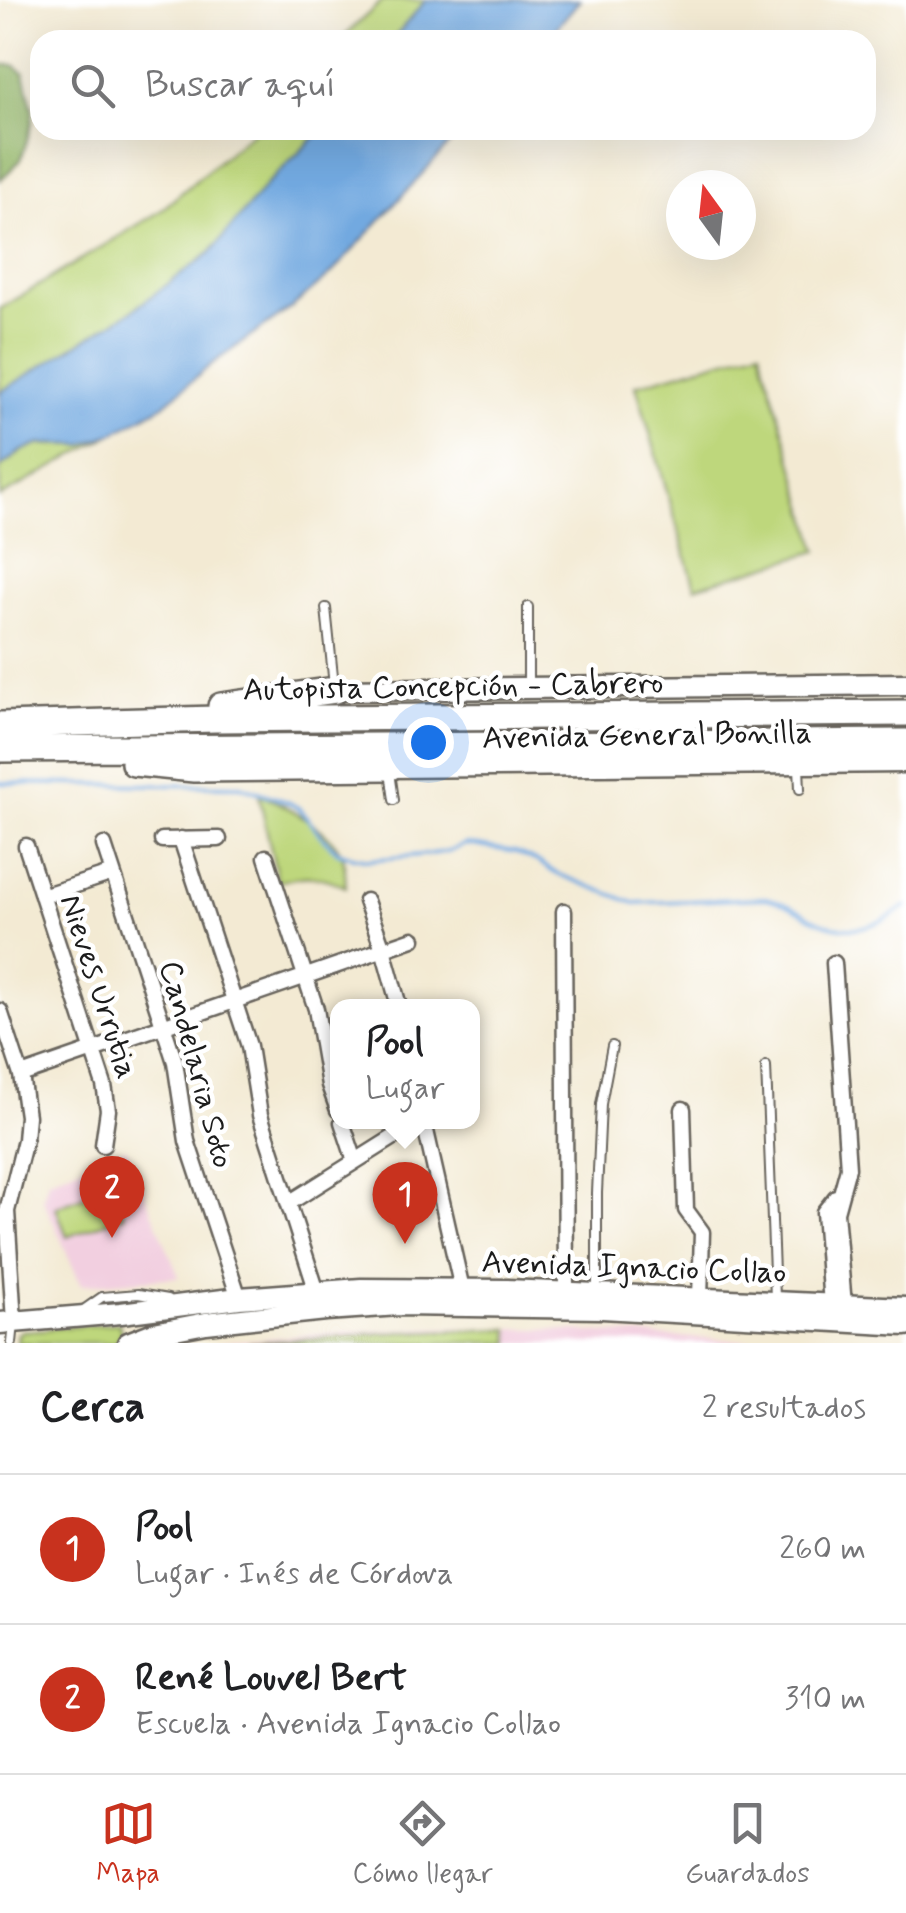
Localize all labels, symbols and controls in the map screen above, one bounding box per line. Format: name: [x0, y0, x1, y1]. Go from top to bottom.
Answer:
search box: [30, 30, 876, 140]
icon: search: [65, 58, 120, 113]
text: Buscar aquí: [145, 61, 336, 110]
north arrow: [666, 170, 756, 260]
street label: Autopista Concepción - Cabrero: [242, 662, 664, 712]
street label: Avenida General Bonilla: [482, 712, 812, 760]
your location: [403, 717, 454, 768]
street label: Nieves Urrutia: [49, 889, 148, 1084]
street label: Candelaria Soto: [148, 956, 244, 1173]
popup: [330, 999, 480, 1129]
text: Pool: [366, 1019, 424, 1068]
text: Lugar: [366, 1068, 444, 1110]
pin: 2: [80, 1156, 144, 1238]
pin: 1: [372, 1162, 438, 1244]
street label: Avenida Ignacio Collao: [481, 1242, 787, 1294]
text: Cerca: [40, 1381, 145, 1436]
text: 2 resultados: [702, 1387, 866, 1429]
text: Pool: [135, 1504, 193, 1553]
text: 1: [65, 1528, 80, 1570]
text: 260 m: [779, 1528, 866, 1570]
text: Lugar · Inés de Córdova: [135, 1553, 453, 1595]
text: René Louvel Bert: [135, 1654, 407, 1703]
text: 2: [65, 1678, 80, 1720]
text: 310 m: [784, 1678, 866, 1720]
text: Escuela · Avenida Ignacio Collao: [135, 1703, 561, 1745]
tab: Mapa: [96, 1796, 160, 1893]
tab: Cómo llegar: [353, 1796, 493, 1893]
tab: Guardados: [685, 1796, 810, 1893]

